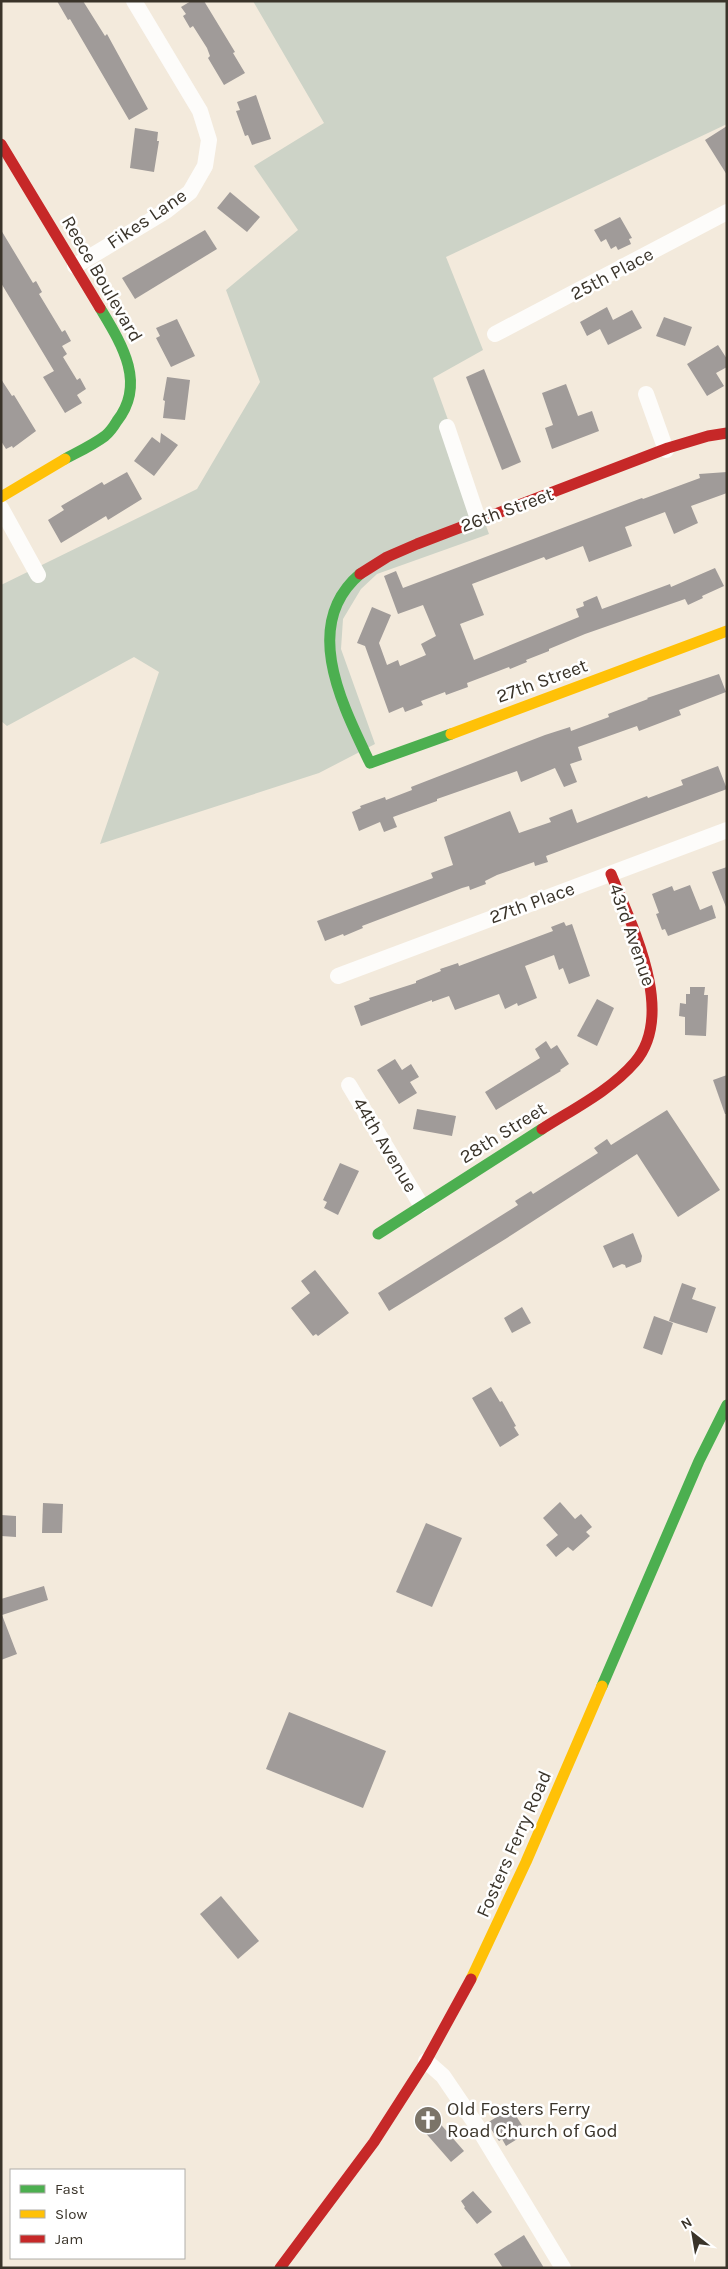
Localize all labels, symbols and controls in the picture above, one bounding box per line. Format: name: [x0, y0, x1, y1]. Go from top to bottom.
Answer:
street label: Fikes Lane: [103, 184, 191, 254]
street label: Reece Boulevard: [57, 212, 147, 346]
street label: 25th Place: [567, 243, 657, 305]
street label: 26th Street: [458, 483, 556, 537]
street label: 27th Street: [493, 654, 591, 708]
street label: 27th Place: [486, 877, 578, 929]
street label: 43rd Avenue: [604, 881, 660, 989]
street label: 44th Avenue: [348, 1094, 422, 1196]
street label: 28th Street: [456, 1098, 550, 1168]
street label: Fosters Ferry Road: [472, 1767, 556, 1921]
place label: Old Fosters Ferry Road Church of God: [447, 2098, 618, 2142]
church icon: Old Fosters Ferry Road Church of God: [413, 2105, 443, 2135]
legend: [10, 2169, 185, 2259]
text: Fast: [55, 2180, 85, 2198]
text: Slow: [55, 2205, 87, 2223]
north arrow: [668, 2209, 718, 2259]
text: N: [678, 2213, 695, 2233]
text: Jam: [55, 2230, 83, 2248]

